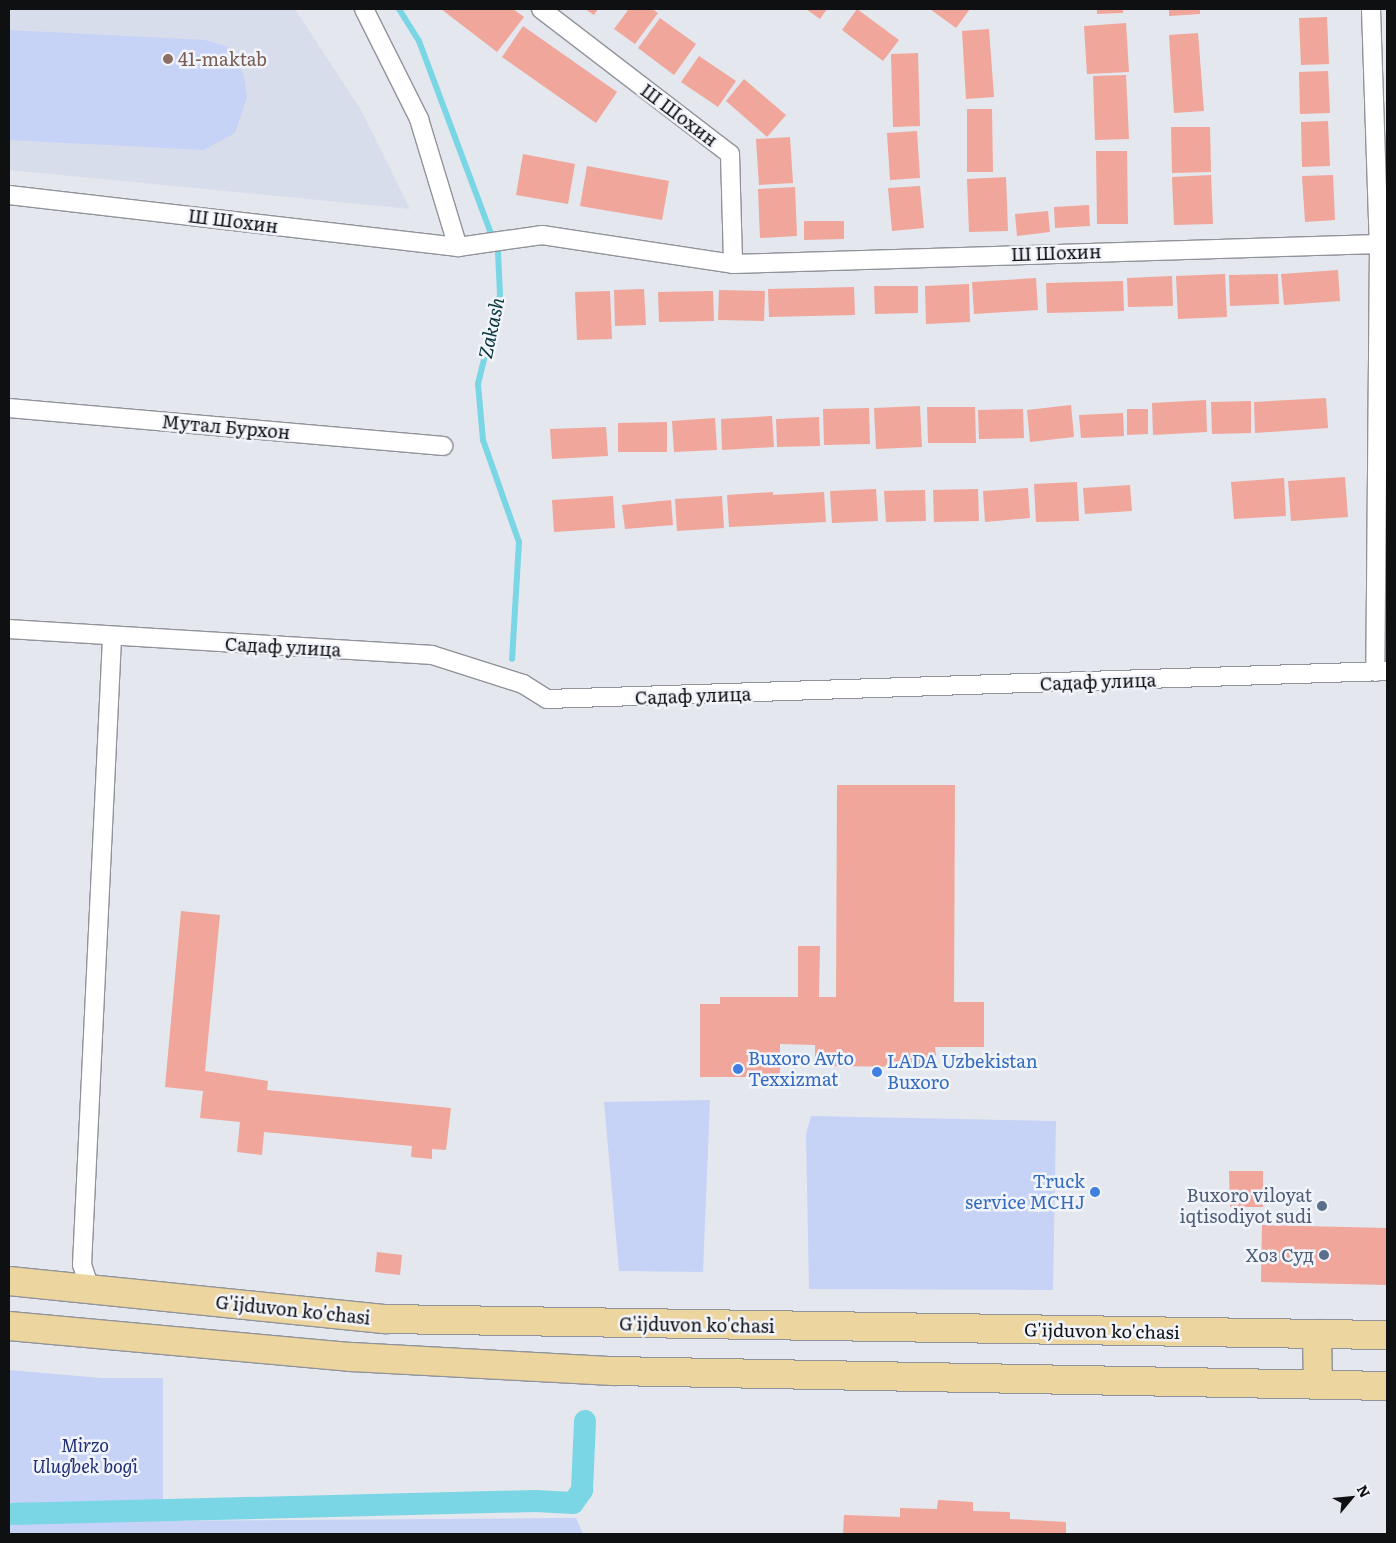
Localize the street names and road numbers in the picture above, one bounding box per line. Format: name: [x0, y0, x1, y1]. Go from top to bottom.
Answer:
street label: Ш Шохин: [636, 79, 722, 151]
street label: Ш Шохин: [187, 205, 279, 237]
street label: Ш Шохин: [1010, 241, 1102, 265]
street label: Мутал Бурхон: [161, 411, 291, 443]
street label: Садаф улица: [224, 633, 342, 661]
street label: Садаф улица: [1039, 669, 1157, 695]
street label: Садаф улица: [634, 683, 752, 709]
street label: G'ijduvon ko'chasi: [215, 1291, 371, 1329]
street label: G'ijduvon ko'chasi: [619, 1313, 775, 1337]
street label: G'ijduvon ko'chasi: [1024, 1319, 1180, 1343]

